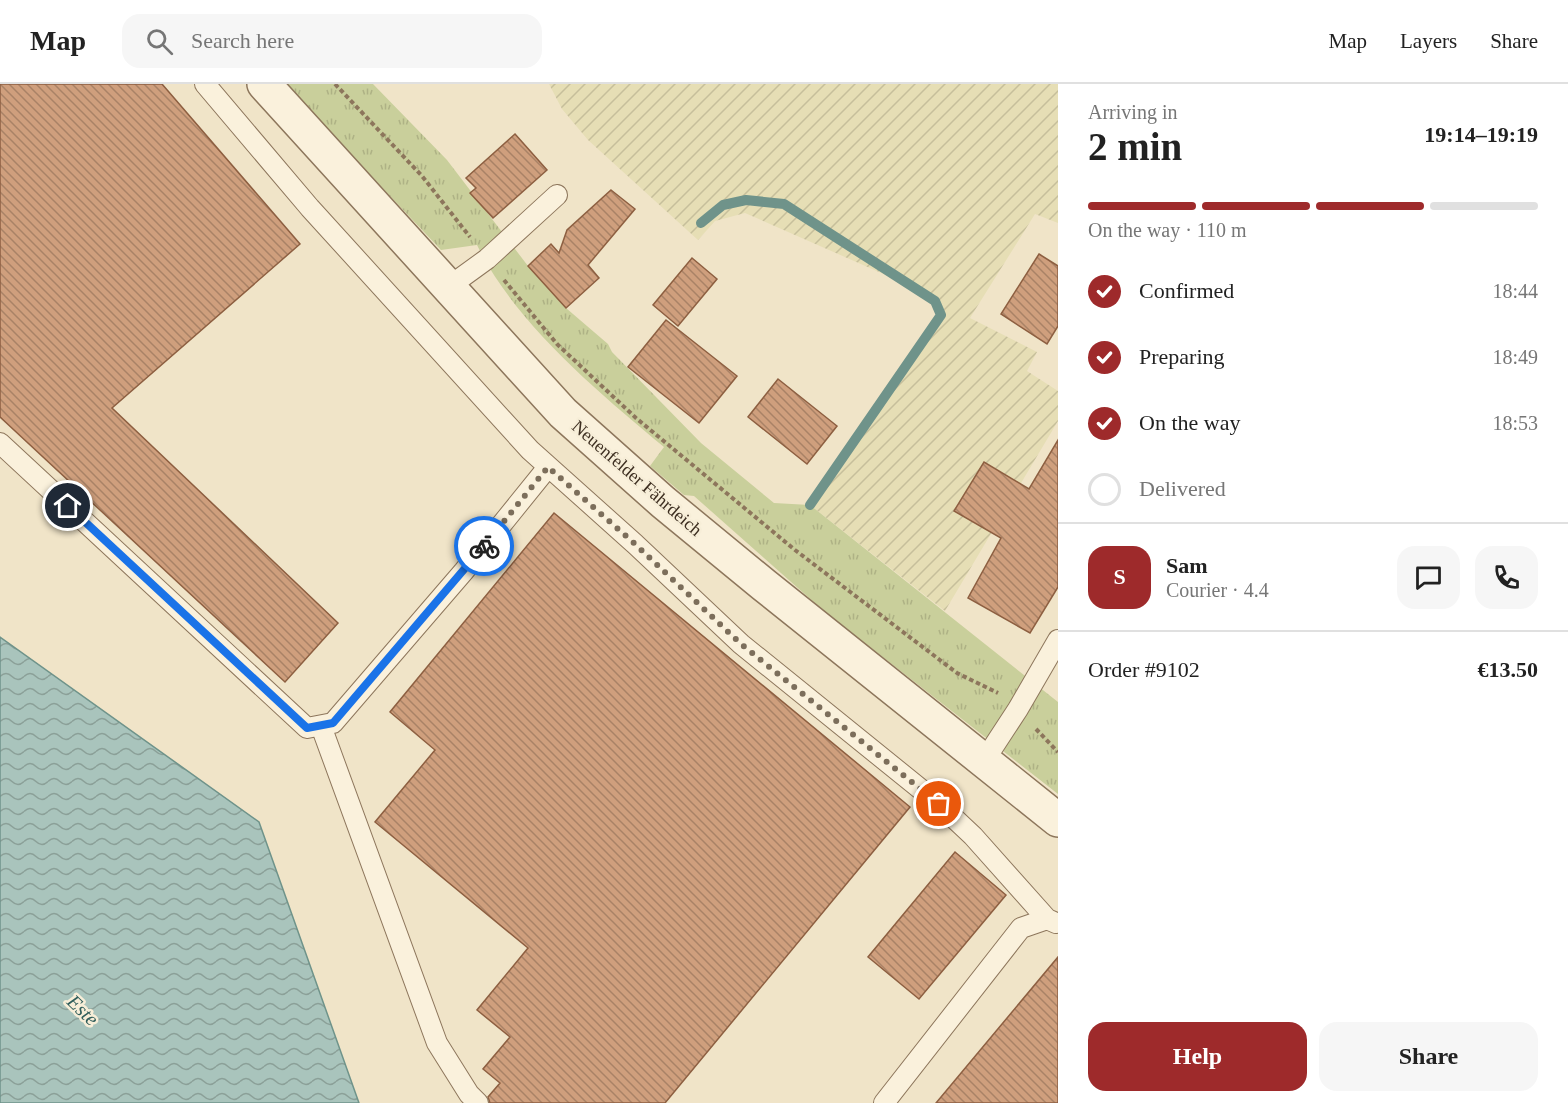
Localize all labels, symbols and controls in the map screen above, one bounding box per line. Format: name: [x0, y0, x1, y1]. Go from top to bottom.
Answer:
search box: [122, 14, 542, 68]
text: Map: [30, 25, 86, 56]
icon: search: [143, 25, 176, 58]
text: Search here: [191, 28, 294, 53]
text: Map: [1329, 29, 1367, 53]
text: Layers: [1400, 29, 1457, 53]
text: Share: [1490, 29, 1538, 53]
text: Arriving in: [1088, 101, 1177, 123]
text: 19:14–19:19: [1424, 122, 1538, 147]
text: 2 min: [1088, 125, 1182, 168]
text: On the way · 110 m: [1088, 219, 1247, 241]
icon: check: [1088, 275, 1121, 308]
text: Confirmed: [1139, 278, 1234, 303]
text: 18:44: [1492, 280, 1538, 302]
icon: check: [1088, 341, 1121, 374]
text: Preparing: [1139, 344, 1225, 369]
text: 18:49: [1492, 346, 1538, 368]
icon: check: [1088, 407, 1121, 440]
text: On the way: [1139, 410, 1240, 435]
text: 18:53: [1492, 412, 1538, 434]
street label: Neuenfelder Fährdeich: [568, 416, 706, 540]
text: Delivered: [1139, 476, 1226, 501]
pin: [42, 480, 93, 531]
icon: home: [51, 489, 84, 522]
courier: [454, 516, 514, 576]
icon: bike: [468, 530, 501, 563]
button: chat: [1397, 546, 1460, 609]
button: phone: [1475, 546, 1538, 609]
text: Sam: [1166, 553, 1208, 578]
text: S: [1113, 564, 1126, 589]
text: Courier · 4.4: [1166, 579, 1269, 601]
text: Order #9102: [1088, 657, 1200, 682]
text: €13.50: [1478, 657, 1538, 682]
pin: [913, 778, 964, 829]
icon: bag: [922, 787, 955, 820]
water label: Este: [62, 989, 103, 1030]
button: Help: [1088, 1022, 1307, 1091]
button: Share: [1319, 1022, 1538, 1091]

